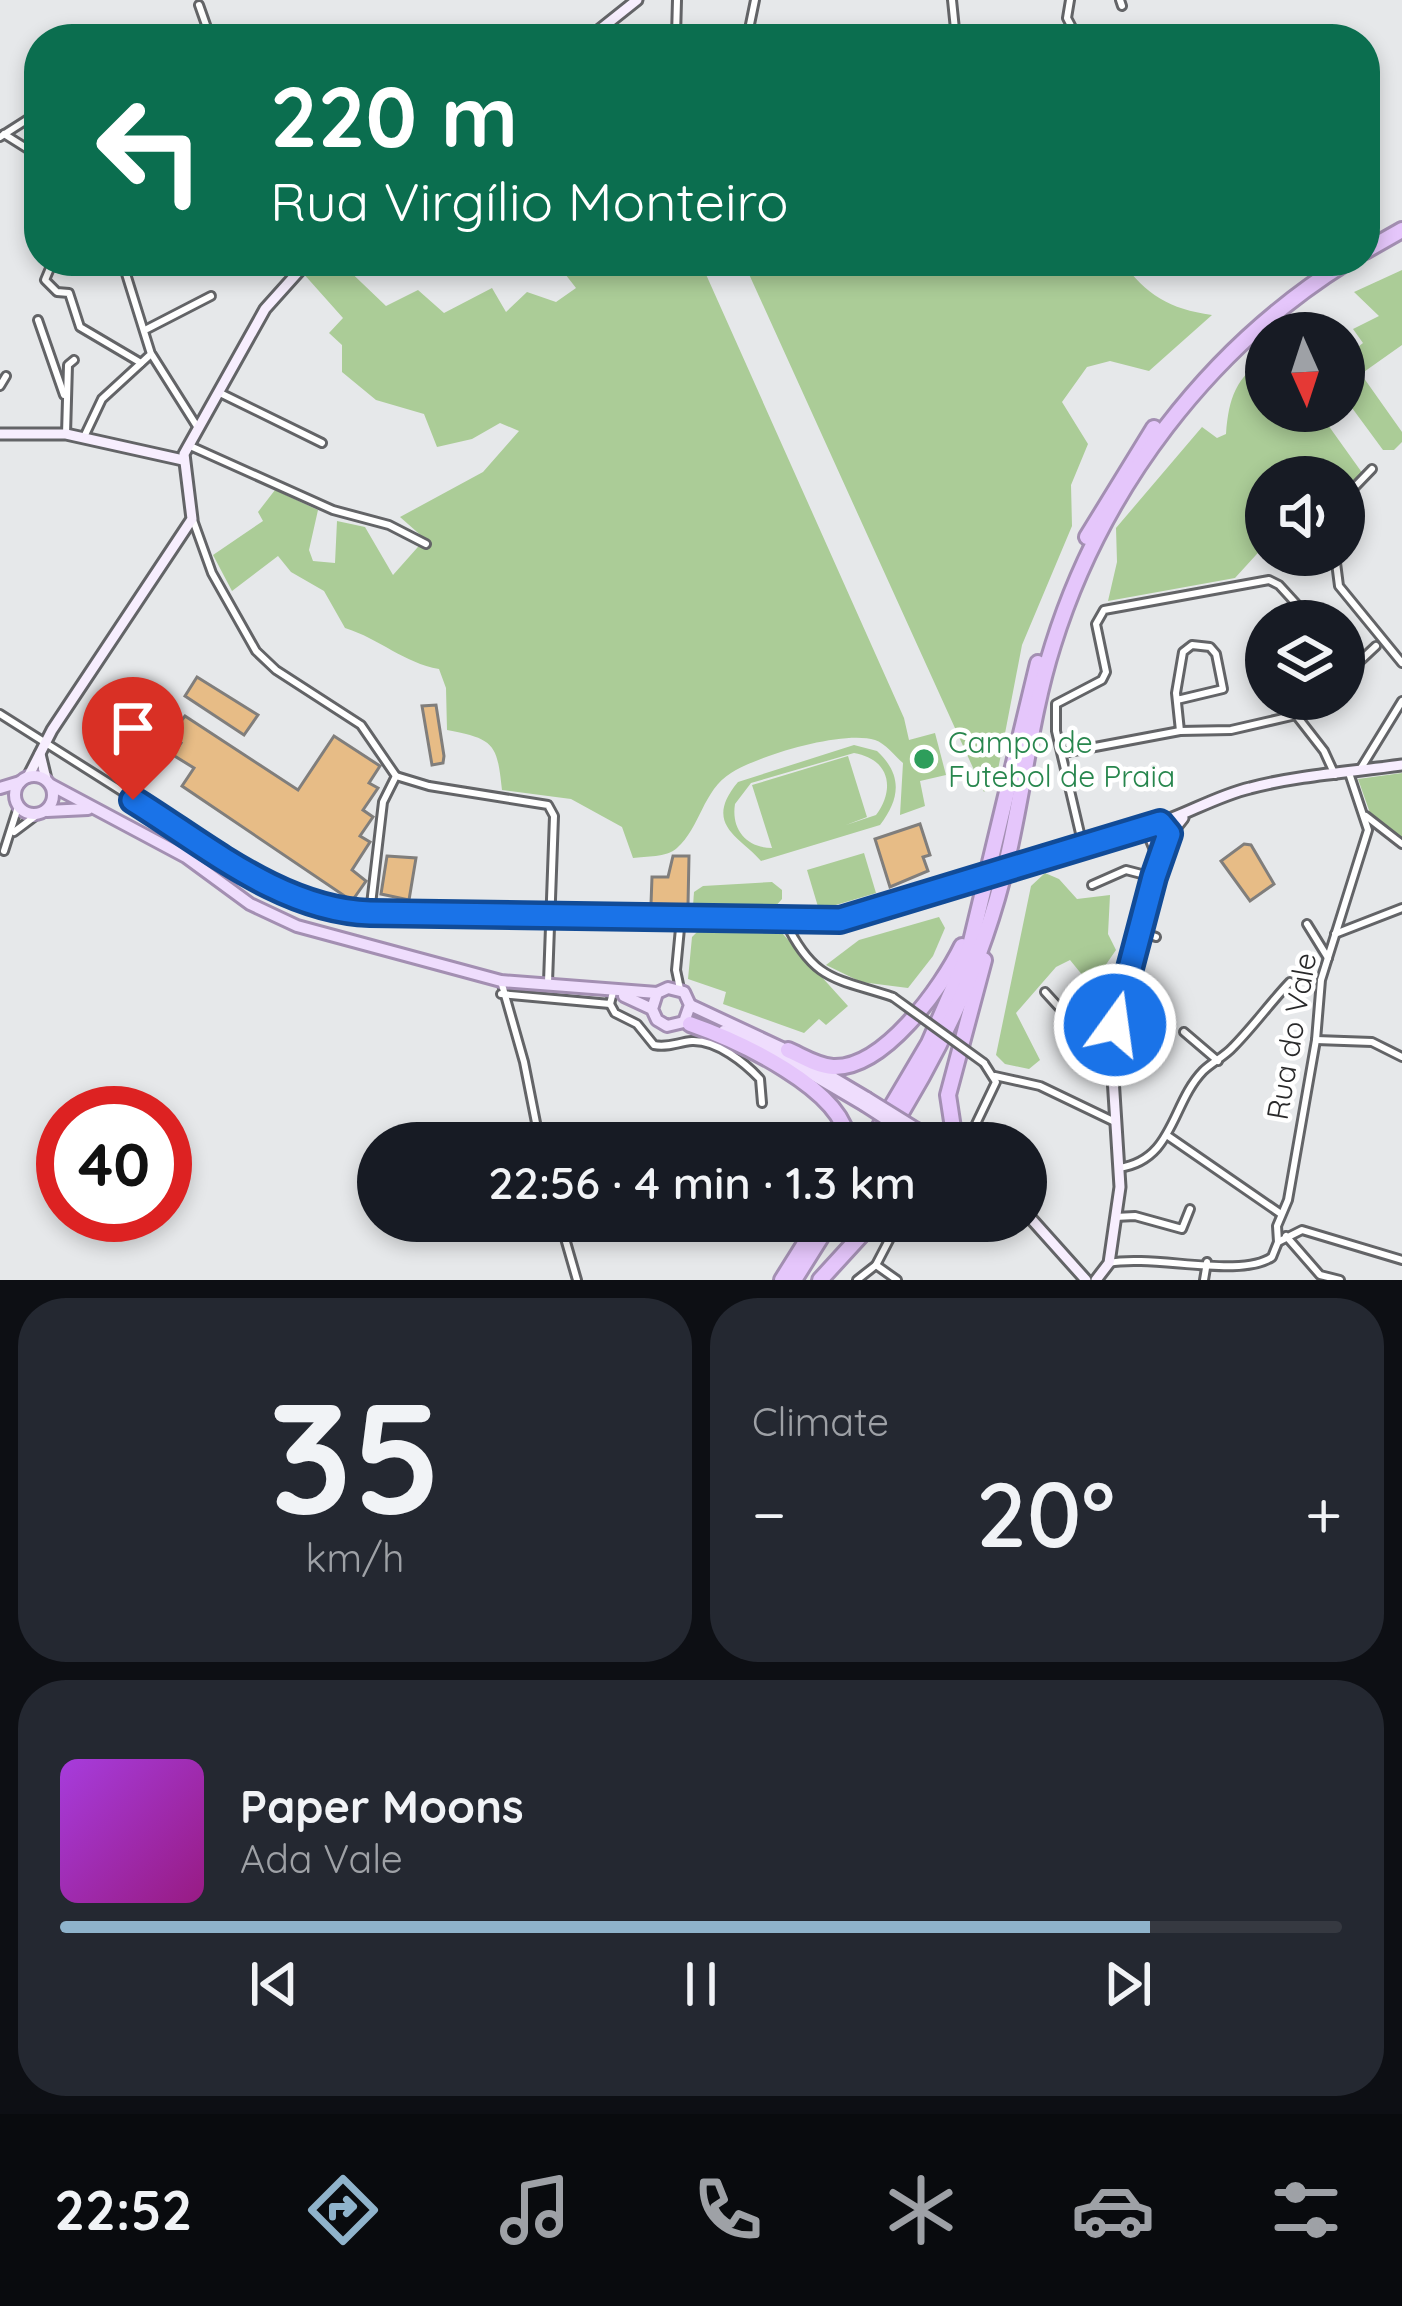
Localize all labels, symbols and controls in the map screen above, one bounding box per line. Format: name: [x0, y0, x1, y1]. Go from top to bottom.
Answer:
text: 220 m: [270, 63, 518, 168]
icon: left: [72, 72, 228, 228]
text: Rua Virgílio Monteiro: [270, 167, 789, 235]
north arrow: [1245, 312, 1365, 432]
map controls: [1245, 312, 1365, 720]
button: sound: [1245, 456, 1365, 576]
button: layers: [1245, 600, 1365, 720]
pin: [82, 677, 184, 800]
icon: arrive: [100, 695, 166, 761]
place label: Campo de Futebol de Praia: [948, 723, 1175, 795]
marker: Campo de Futebol de Praia: [911, 746, 937, 772]
street label: Rua do Vale: [1258, 949, 1324, 1123]
position arrow: [1052, 962, 1178, 1088]
speed limit sign: 40: [36, 1086, 192, 1242]
text: 22:56 · 4 min · 1.3 km: [488, 1154, 916, 1210]
text: 35: [268, 1357, 442, 1552]
text: Climate: [752, 1397, 889, 1446]
text: 20°: [976, 1457, 1115, 1570]
text: −: [752, 1472, 786, 1555]
text: +: [1305, 1472, 1342, 1555]
text: km/h: [306, 1533, 404, 1582]
text: Paper Moons: [240, 1778, 524, 1834]
text: Ada Vale: [240, 1834, 403, 1883]
icon: previous: [241, 1951, 307, 2017]
icon: pause: [668, 1951, 734, 2017]
icon: next: [1095, 1951, 1161, 2017]
icon: directions: [301, 2168, 385, 2252]
icon: music: [493, 2168, 577, 2252]
icon: phone: [686, 2168, 770, 2252]
icon: climate: [879, 2168, 963, 2252]
icon: car: [1071, 2168, 1155, 2252]
icon: filters: [1264, 2168, 1348, 2252]
text: 22:52: [54, 2176, 192, 2244]

